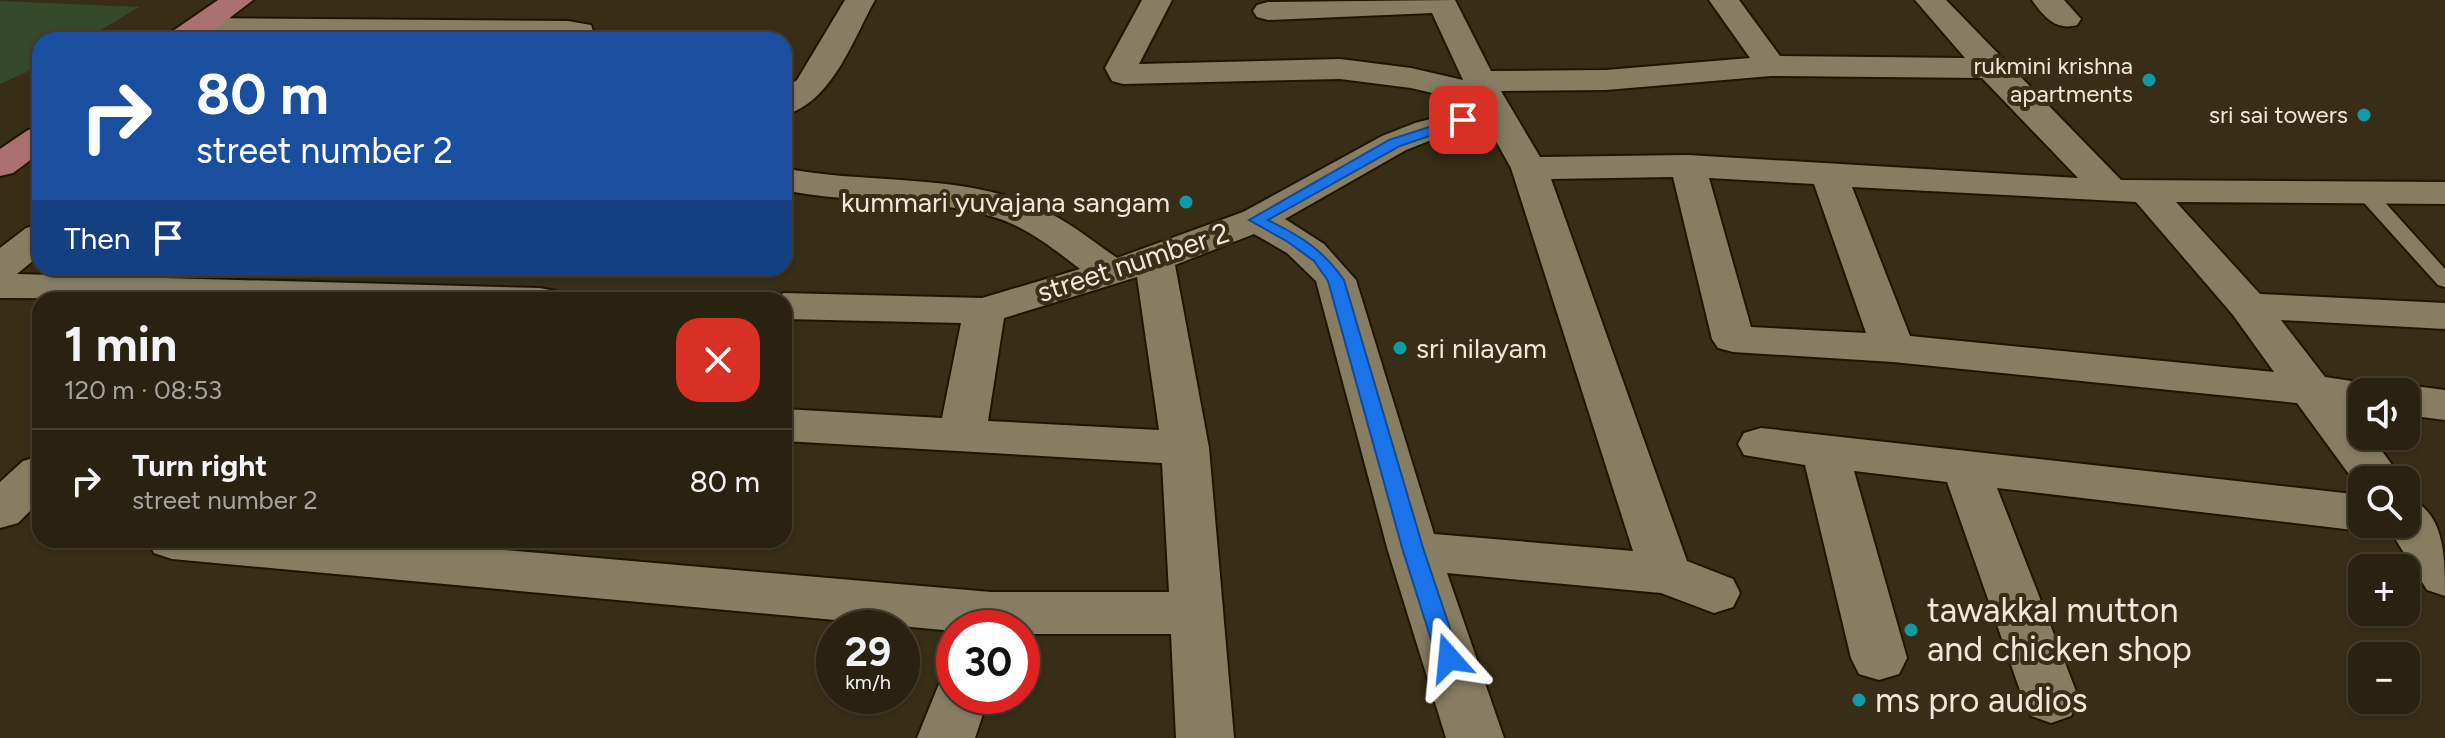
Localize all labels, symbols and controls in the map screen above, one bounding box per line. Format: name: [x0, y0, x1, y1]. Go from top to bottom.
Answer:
place label: rukmini krishna apartments: [1973, 51, 2133, 108]
text: 80 m: [196, 61, 329, 128]
icon: right: [64, 64, 168, 168]
marker: rukmini krishna apartments: [2140, 71, 2158, 89]
pin: [1429, 86, 1497, 154]
icon: arrive: [1441, 98, 1485, 142]
place label: sri sai towers: [2209, 100, 2348, 129]
marker: sri sai towers: [2355, 106, 2373, 124]
text: street number 2: [196, 129, 453, 172]
place label: kummari yuvajana sangam: [841, 185, 1170, 219]
marker: kummari yuvajana sangam: [1177, 193, 1195, 211]
street label: street number 2: [1033, 215, 1233, 309]
icon: arrive: [146, 216, 190, 260]
text: Then: [64, 220, 130, 257]
text: 1 min: [64, 315, 177, 373]
button: close: [676, 318, 760, 402]
place label: sri nilayam: [1416, 331, 1547, 365]
marker: sri nilayam: [1391, 339, 1409, 357]
text: 120 m · 08:53: [64, 374, 222, 406]
map controls: [2348, 378, 2420, 714]
button: sound: [2348, 378, 2420, 450]
text: Turn right: [132, 447, 267, 484]
icon: right: [64, 459, 108, 503]
text: 80 m: [689, 463, 760, 500]
button: search: [2348, 466, 2420, 538]
text: street number 2: [132, 484, 318, 516]
button: +: [2348, 554, 2420, 626]
place label: tawakkal mutton and chicken shop: [1927, 590, 2192, 670]
speed limit sign: 30: [936, 610, 1040, 714]
position arrow: [1407, 616, 1491, 700]
marker: tawakkal mutton and chicken shop: [1902, 621, 1920, 639]
text: 29: [845, 628, 891, 676]
button: −: [2348, 642, 2420, 714]
text: km/h: [845, 670, 891, 694]
place label: ms pro audios: [1875, 680, 2088, 721]
marker: ms pro audios: [1850, 691, 1868, 709]

